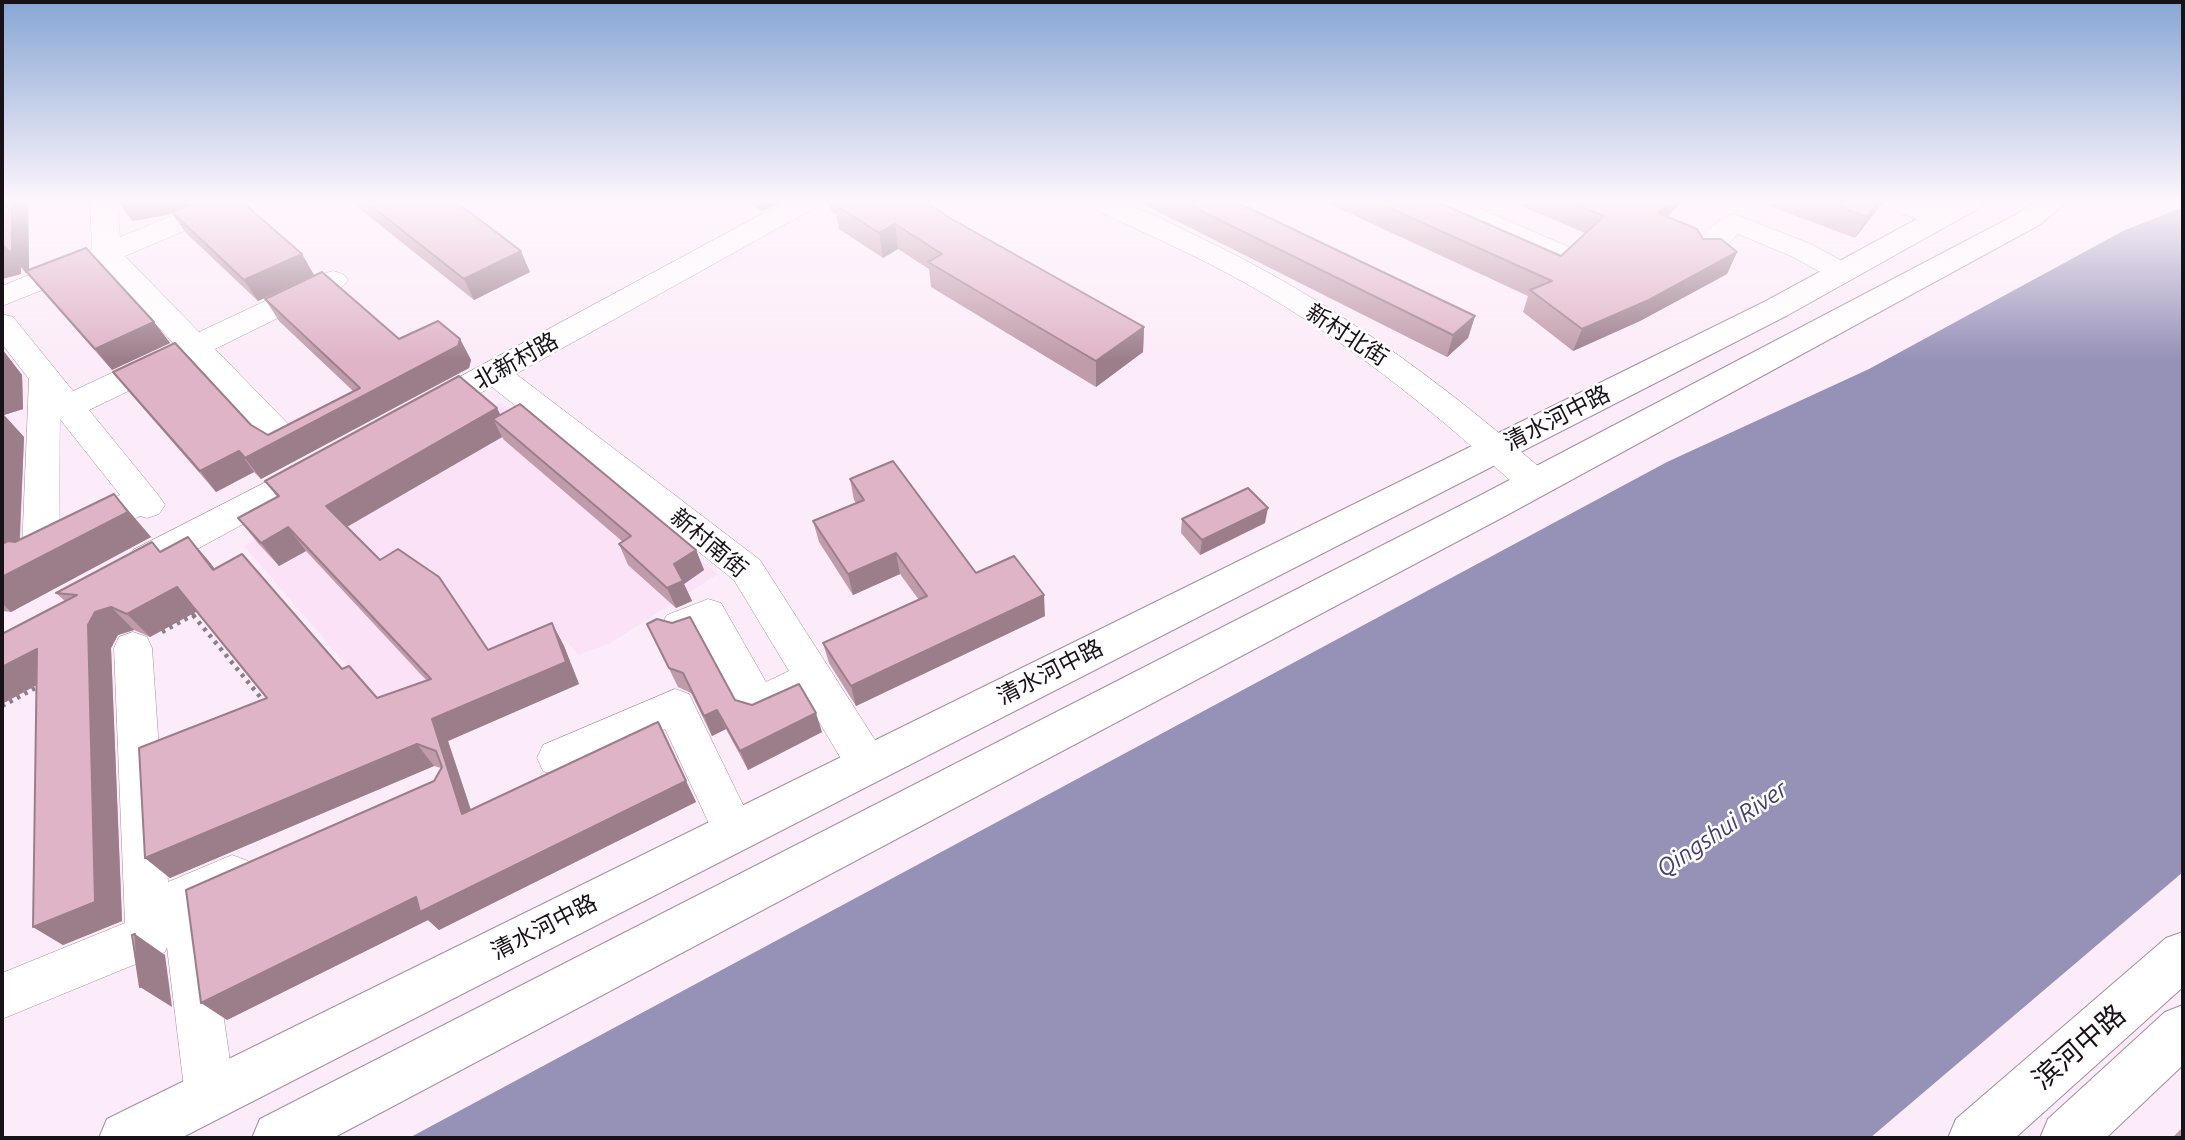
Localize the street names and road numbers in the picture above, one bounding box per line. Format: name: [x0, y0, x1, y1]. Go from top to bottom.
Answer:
street label: 新村北街: [1301, 298, 1393, 372]
street label: 北新村路: [469, 327, 563, 395]
street label: 清水河中路: [1500, 380, 1614, 456]
street label: 新村南街: [665, 503, 753, 583]
street label: 清水河中路: [993, 634, 1107, 710]
street label: 清水河中路: [487, 889, 601, 965]
street label: 滨河中路: [2026, 998, 2132, 1096]

